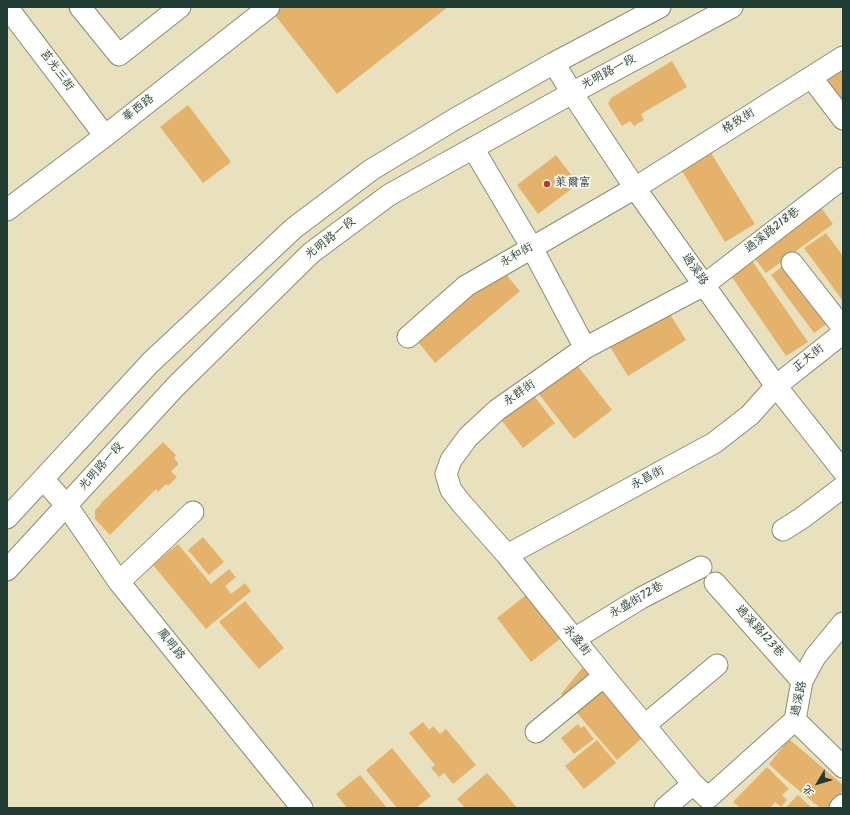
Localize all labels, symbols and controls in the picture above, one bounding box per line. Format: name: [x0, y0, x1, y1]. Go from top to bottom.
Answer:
street label: 莒光三街: [36, 47, 76, 95]
street label: 光明路一段: [579, 53, 639, 93]
street label: 華西路: [120, 92, 158, 126]
street label: 格致街: [720, 106, 758, 138]
place label: 萊爾富: [555, 177, 591, 191]
marker: 萊爾富: [542, 179, 552, 189]
street label: 過溪路218巷: [743, 205, 803, 257]
street label: 光明路一段: [303, 215, 359, 263]
street label: 永和街: [498, 241, 536, 271]
street label: 過溪路: [678, 251, 710, 289]
street label: 正大街: [790, 342, 828, 376]
street label: 永群街: [501, 378, 539, 410]
street label: 光明路一段: [77, 440, 127, 494]
street label: 永昌街: [629, 464, 667, 494]
street label: 永盛街72巷: [607, 580, 667, 622]
street label: 過溪路123巷: [732, 603, 786, 661]
street label: 永盛街: [559, 622, 593, 660]
street label: 鳳明路: [153, 626, 187, 664]
street label: 過溪路: [789, 680, 811, 718]
north arrow: [798, 763, 838, 803]
text: 北: [798, 781, 819, 800]

